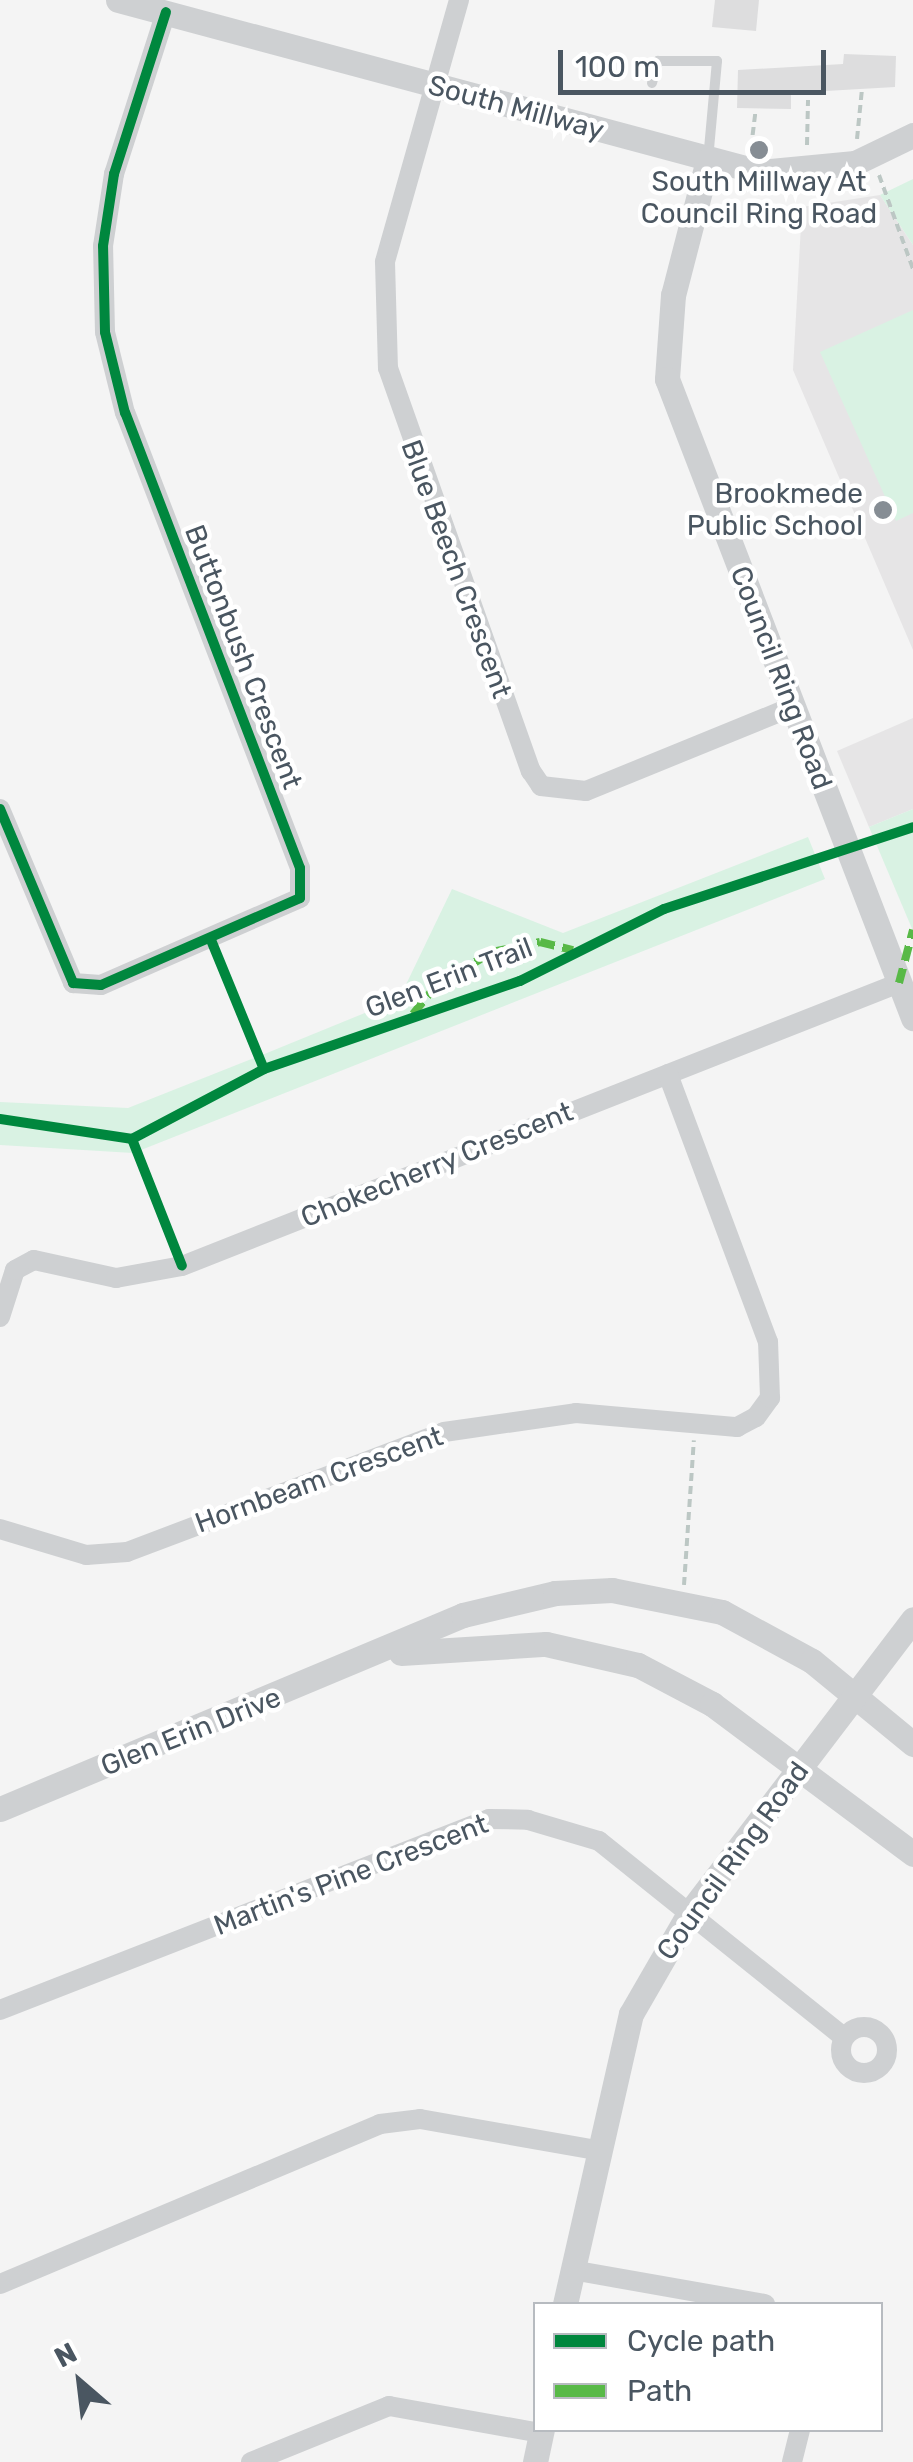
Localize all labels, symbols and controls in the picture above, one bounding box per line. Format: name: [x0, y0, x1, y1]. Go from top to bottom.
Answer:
scale bar: [563, 30, 830, 92]
text: 100 m: [575, 49, 660, 85]
street label: South Millway: [425, 68, 607, 148]
marker: South Millway At Council Ring Road: [748, 139, 770, 161]
place label: South Millway At Council Ring Road: [641, 165, 877, 231]
street label: Blue Beech Crescent: [394, 435, 518, 703]
place label: Brookmede Public School: [687, 477, 863, 543]
marker: Brookmede Public School: [872, 499, 894, 521]
street label: Buttonbush Crescent: [177, 520, 309, 794]
street label: Council Ring Road: [723, 562, 839, 794]
street label: Glen Erin Trail: [360, 931, 538, 1025]
street label: Chokecherry Crescent: [296, 1095, 578, 1235]
street label: Hornbeam Crescent: [191, 1420, 447, 1540]
street label: Glen Erin Drive: [96, 1681, 286, 1783]
street label: Council Ring Road: [650, 1755, 816, 1967]
street label: Martin's Pine Crescent: [209, 1807, 493, 1943]
legend: [533, 2302, 883, 2432]
text: Cycle path: [627, 2323, 775, 2359]
north arrow: [30, 2332, 130, 2432]
text: N: [49, 2336, 82, 2374]
text: Path: [627, 2373, 692, 2409]

